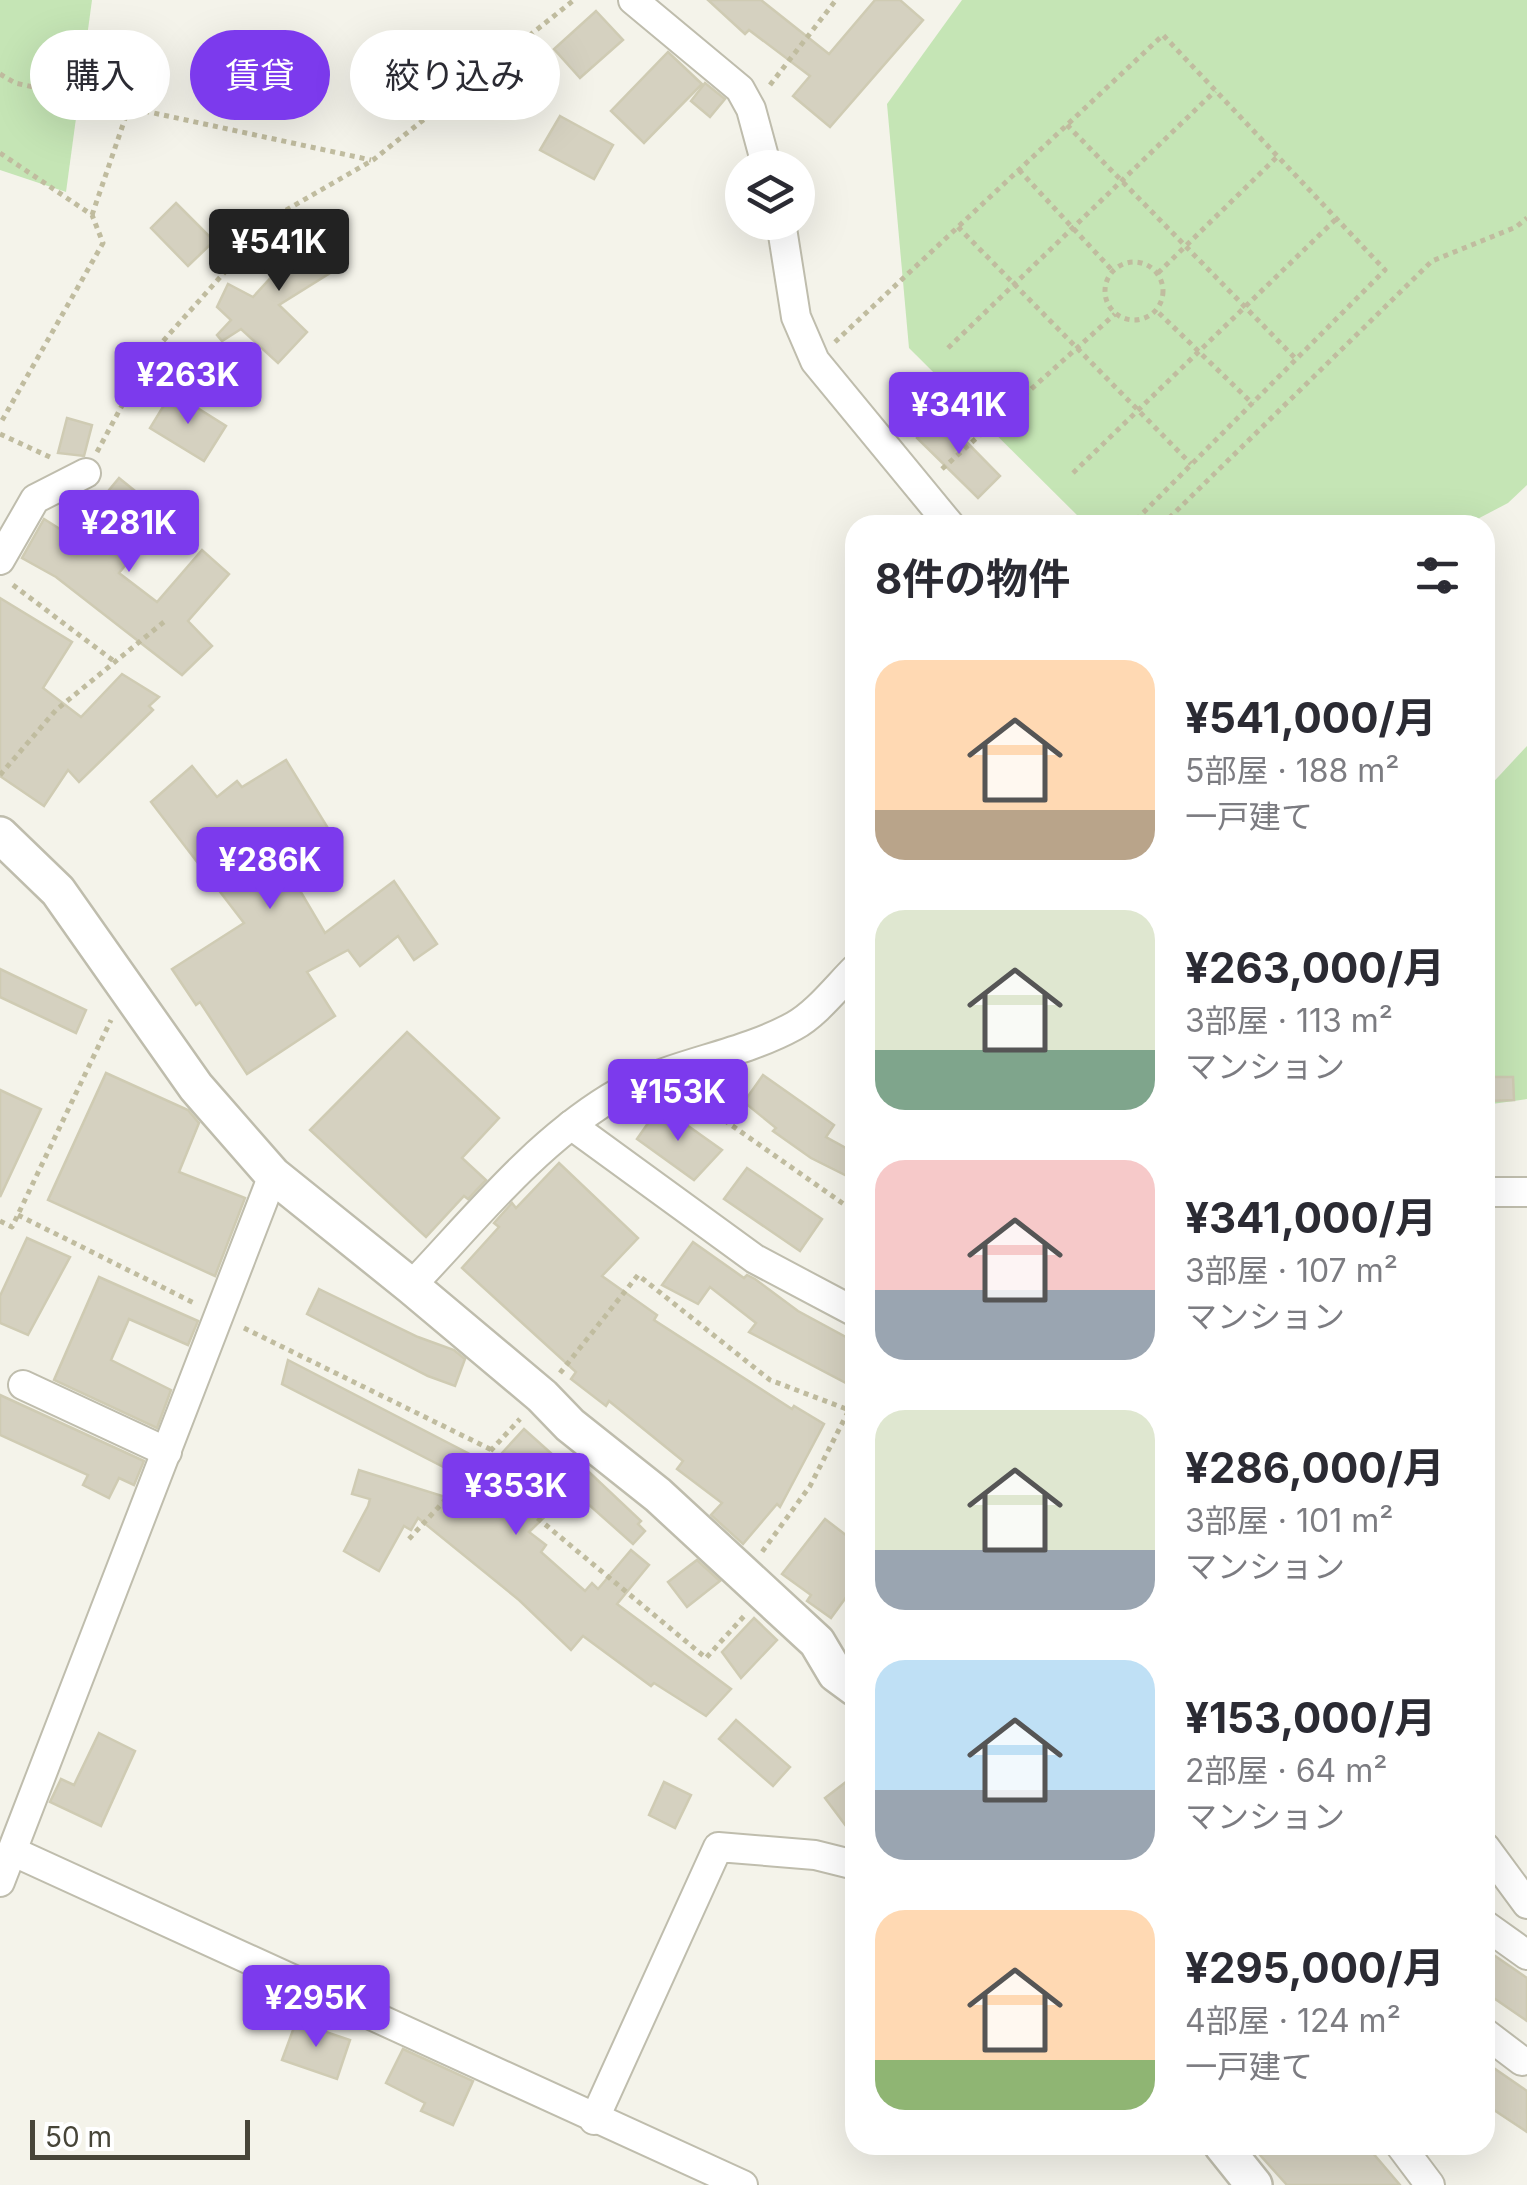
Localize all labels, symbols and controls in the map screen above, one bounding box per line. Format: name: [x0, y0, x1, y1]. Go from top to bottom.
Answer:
chip: 購入: [30, 30, 170, 120]
chip: 賃貸: [190, 30, 330, 120]
chip: 絞り込み: [350, 30, 560, 120]
map controls: [725, 150, 815, 240]
button: layers: [725, 150, 815, 240]
pin: ¥541K: [209, 209, 349, 294]
text: ¥541K: [231, 222, 327, 261]
pin: ¥263K: [118, 342, 258, 427]
text: ¥263K: [137, 355, 239, 394]
pin: ¥341K: [889, 372, 1029, 457]
text: ¥341K: [911, 385, 1007, 424]
pin: ¥281K: [59, 490, 199, 575]
text: ¥281K: [81, 503, 177, 542]
icon: filters: [1410, 548, 1465, 603]
text: 8件の物件: [875, 553, 1070, 604]
text: ¥541,000/月: [1185, 692, 1437, 743]
icon: home: [955, 700, 1075, 820]
text: 5部屋 · 188 m²: [1185, 751, 1399, 790]
text: 一戸建て: [1185, 797, 1313, 836]
pin: ¥286K: [200, 827, 340, 912]
text: ¥286K: [218, 840, 322, 879]
text: ¥263,000/月: [1185, 942, 1445, 993]
icon: home: [955, 950, 1075, 1070]
text: 3部屋 · 113 m²: [1185, 1001, 1393, 1040]
text: マンション: [1185, 1047, 1345, 1086]
pin: ¥153K: [608, 1059, 748, 1144]
text: ¥153K: [630, 1072, 726, 1111]
text: ¥341,000/月: [1185, 1192, 1437, 1243]
icon: home: [955, 1200, 1075, 1320]
text: 3部屋 · 107 m²: [1185, 1251, 1398, 1290]
text: マンション: [1185, 1297, 1345, 1336]
text: ¥286,000/月: [1185, 1442, 1445, 1493]
icon: home: [955, 1450, 1075, 1570]
pin: ¥353K: [446, 1453, 586, 1538]
text: ¥353K: [464, 1466, 568, 1505]
text: 3部屋 · 101 m²: [1185, 1501, 1393, 1540]
text: マンション: [1185, 1547, 1345, 1586]
text: ¥153,000/月: [1185, 1692, 1436, 1743]
icon: home: [955, 1700, 1075, 1820]
text: 2部屋 · 64 m²: [1185, 1751, 1387, 1790]
text: マンション: [1185, 1797, 1345, 1836]
text: ¥295,000/月: [1185, 1942, 1445, 1993]
icon: home: [955, 1950, 1075, 2070]
pin: ¥295K: [246, 1965, 386, 2050]
text: ¥295K: [265, 1978, 367, 2017]
text: 4部屋 · 124 m²: [1185, 2001, 1401, 2040]
text: 一戸建て: [1185, 2047, 1313, 2086]
scale bar: [30, 2115, 250, 2160]
text: 50 m: [45, 2120, 112, 2154]

